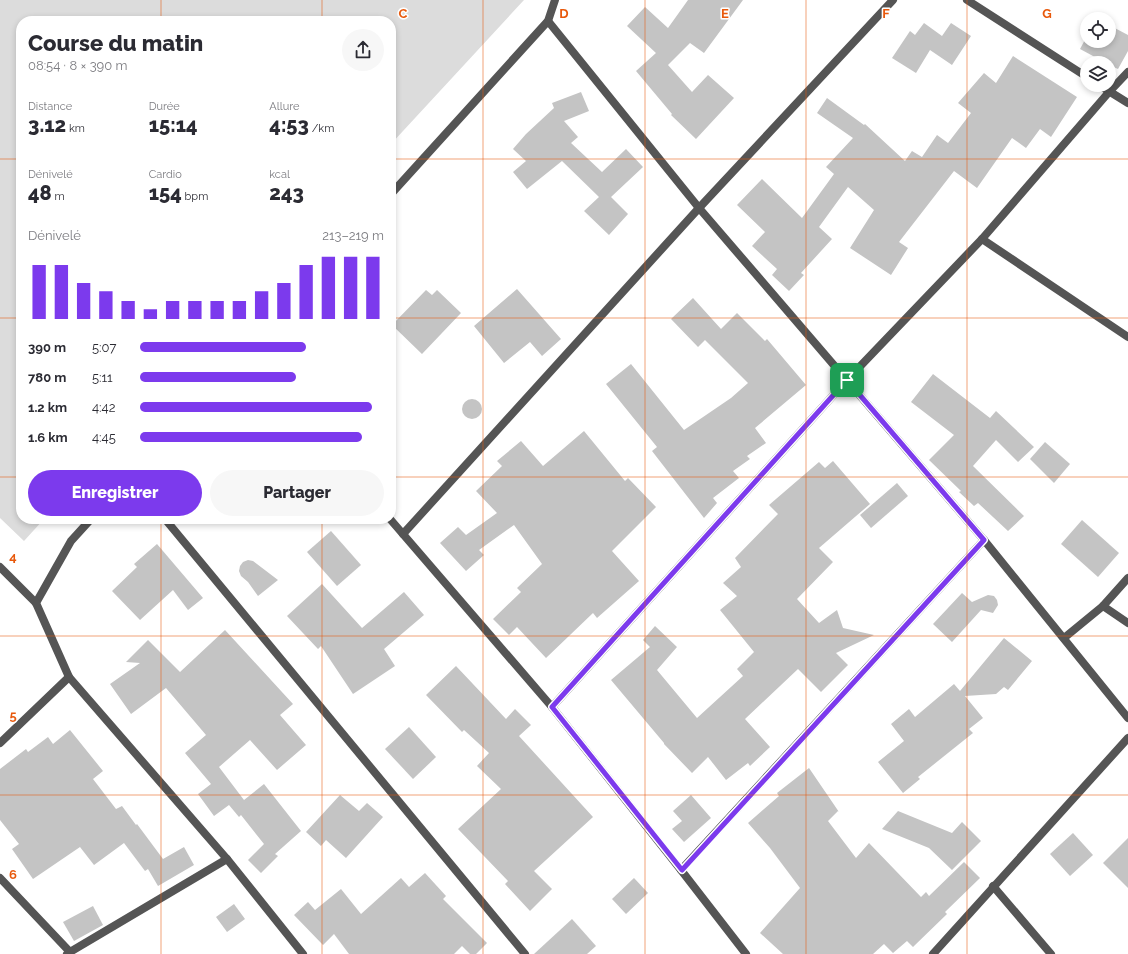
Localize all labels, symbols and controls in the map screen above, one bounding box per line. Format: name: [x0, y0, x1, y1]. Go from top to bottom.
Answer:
text: C: [399, 6, 408, 21]
text: D: [559, 6, 569, 21]
text: E: [721, 6, 729, 21]
text: F: [882, 6, 890, 21]
text: G: [1042, 6, 1052, 21]
map controls: [1080, 12, 1116, 92]
button: locate: [1080, 12, 1116, 48]
button: share: [342, 29, 384, 71]
text: Course du matin: [28, 30, 203, 56]
button: layers: [1080, 56, 1116, 92]
text: 08:54 · 8 × 390 m: [28, 58, 127, 73]
text: Distance: [28, 100, 72, 113]
text: Durée: [149, 100, 180, 113]
text: Allure: [269, 100, 299, 113]
text: 3.12: [28, 113, 66, 137]
text: 15:14: [149, 113, 198, 137]
text: 4:53: [269, 113, 309, 137]
text: km: [66, 122, 85, 135]
text: /km: [309, 122, 334, 135]
text: Dénivelé: [28, 168, 73, 181]
text: Cardio: [149, 168, 182, 181]
text: kcal: [269, 168, 290, 181]
text: 48: [28, 181, 52, 205]
text: 154: [149, 181, 182, 205]
text: 243: [269, 181, 304, 205]
text: m: [52, 190, 65, 203]
text: bpm: [182, 190, 208, 203]
text: Dénivelé: [28, 228, 81, 243]
text: 213–219 m: [322, 228, 384, 243]
text: 390 m: [28, 340, 66, 355]
text: 5:07: [92, 340, 116, 355]
pin: [830, 363, 864, 397]
icon: arrive: [836, 369, 858, 391]
text: 780 m: [28, 370, 66, 385]
text: 5:11: [92, 370, 113, 385]
text: 1.2 km: [28, 400, 67, 415]
text: 4:42: [92, 400, 115, 415]
text: 1.6 km: [28, 430, 68, 445]
text: 4:45: [92, 430, 116, 445]
button: Enregistrer: [28, 470, 202, 516]
button: Partager: [210, 470, 384, 516]
text: 4: [9, 549, 17, 564]
text: 5: [9, 708, 17, 723]
text: 6: [9, 867, 17, 882]

